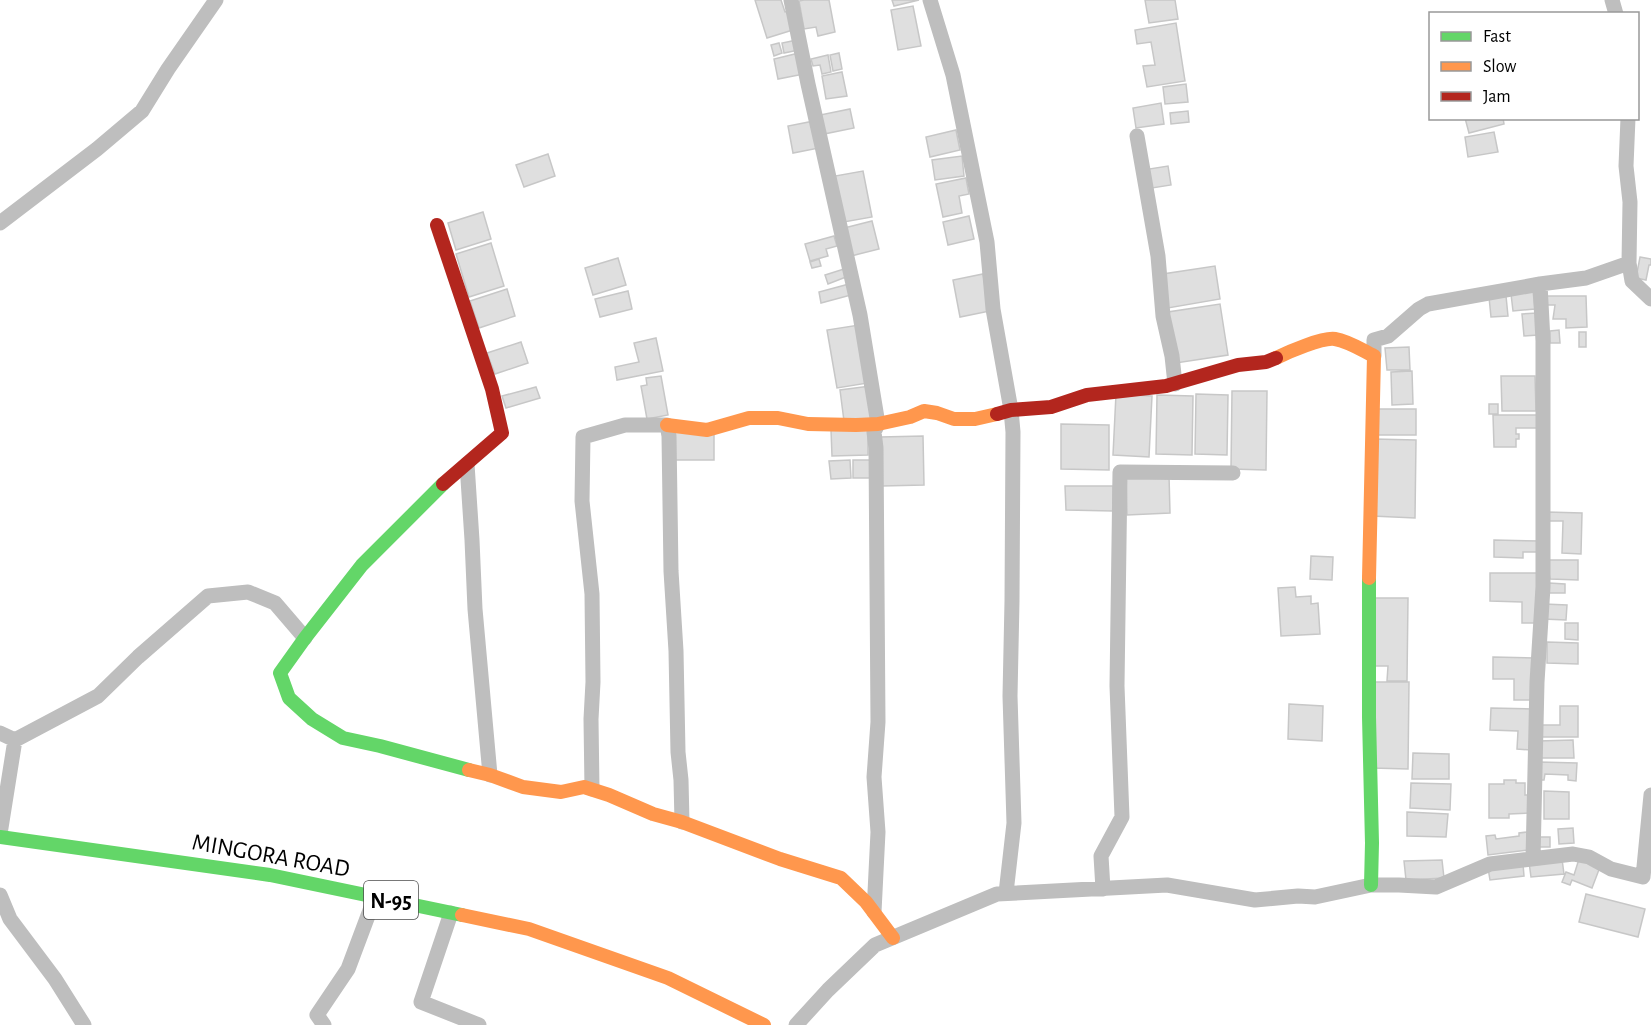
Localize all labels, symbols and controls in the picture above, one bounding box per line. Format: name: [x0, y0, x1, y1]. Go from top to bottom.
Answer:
legend: [1429, 12, 1639, 120]
text: Fast: [1483, 28, 1511, 46]
text: Slow: [1483, 58, 1516, 76]
text: Jam: [1483, 88, 1511, 106]
street label: MINGORA ROAD: [190, 830, 351, 882]
road number: N-95: [364, 881, 418, 919]

